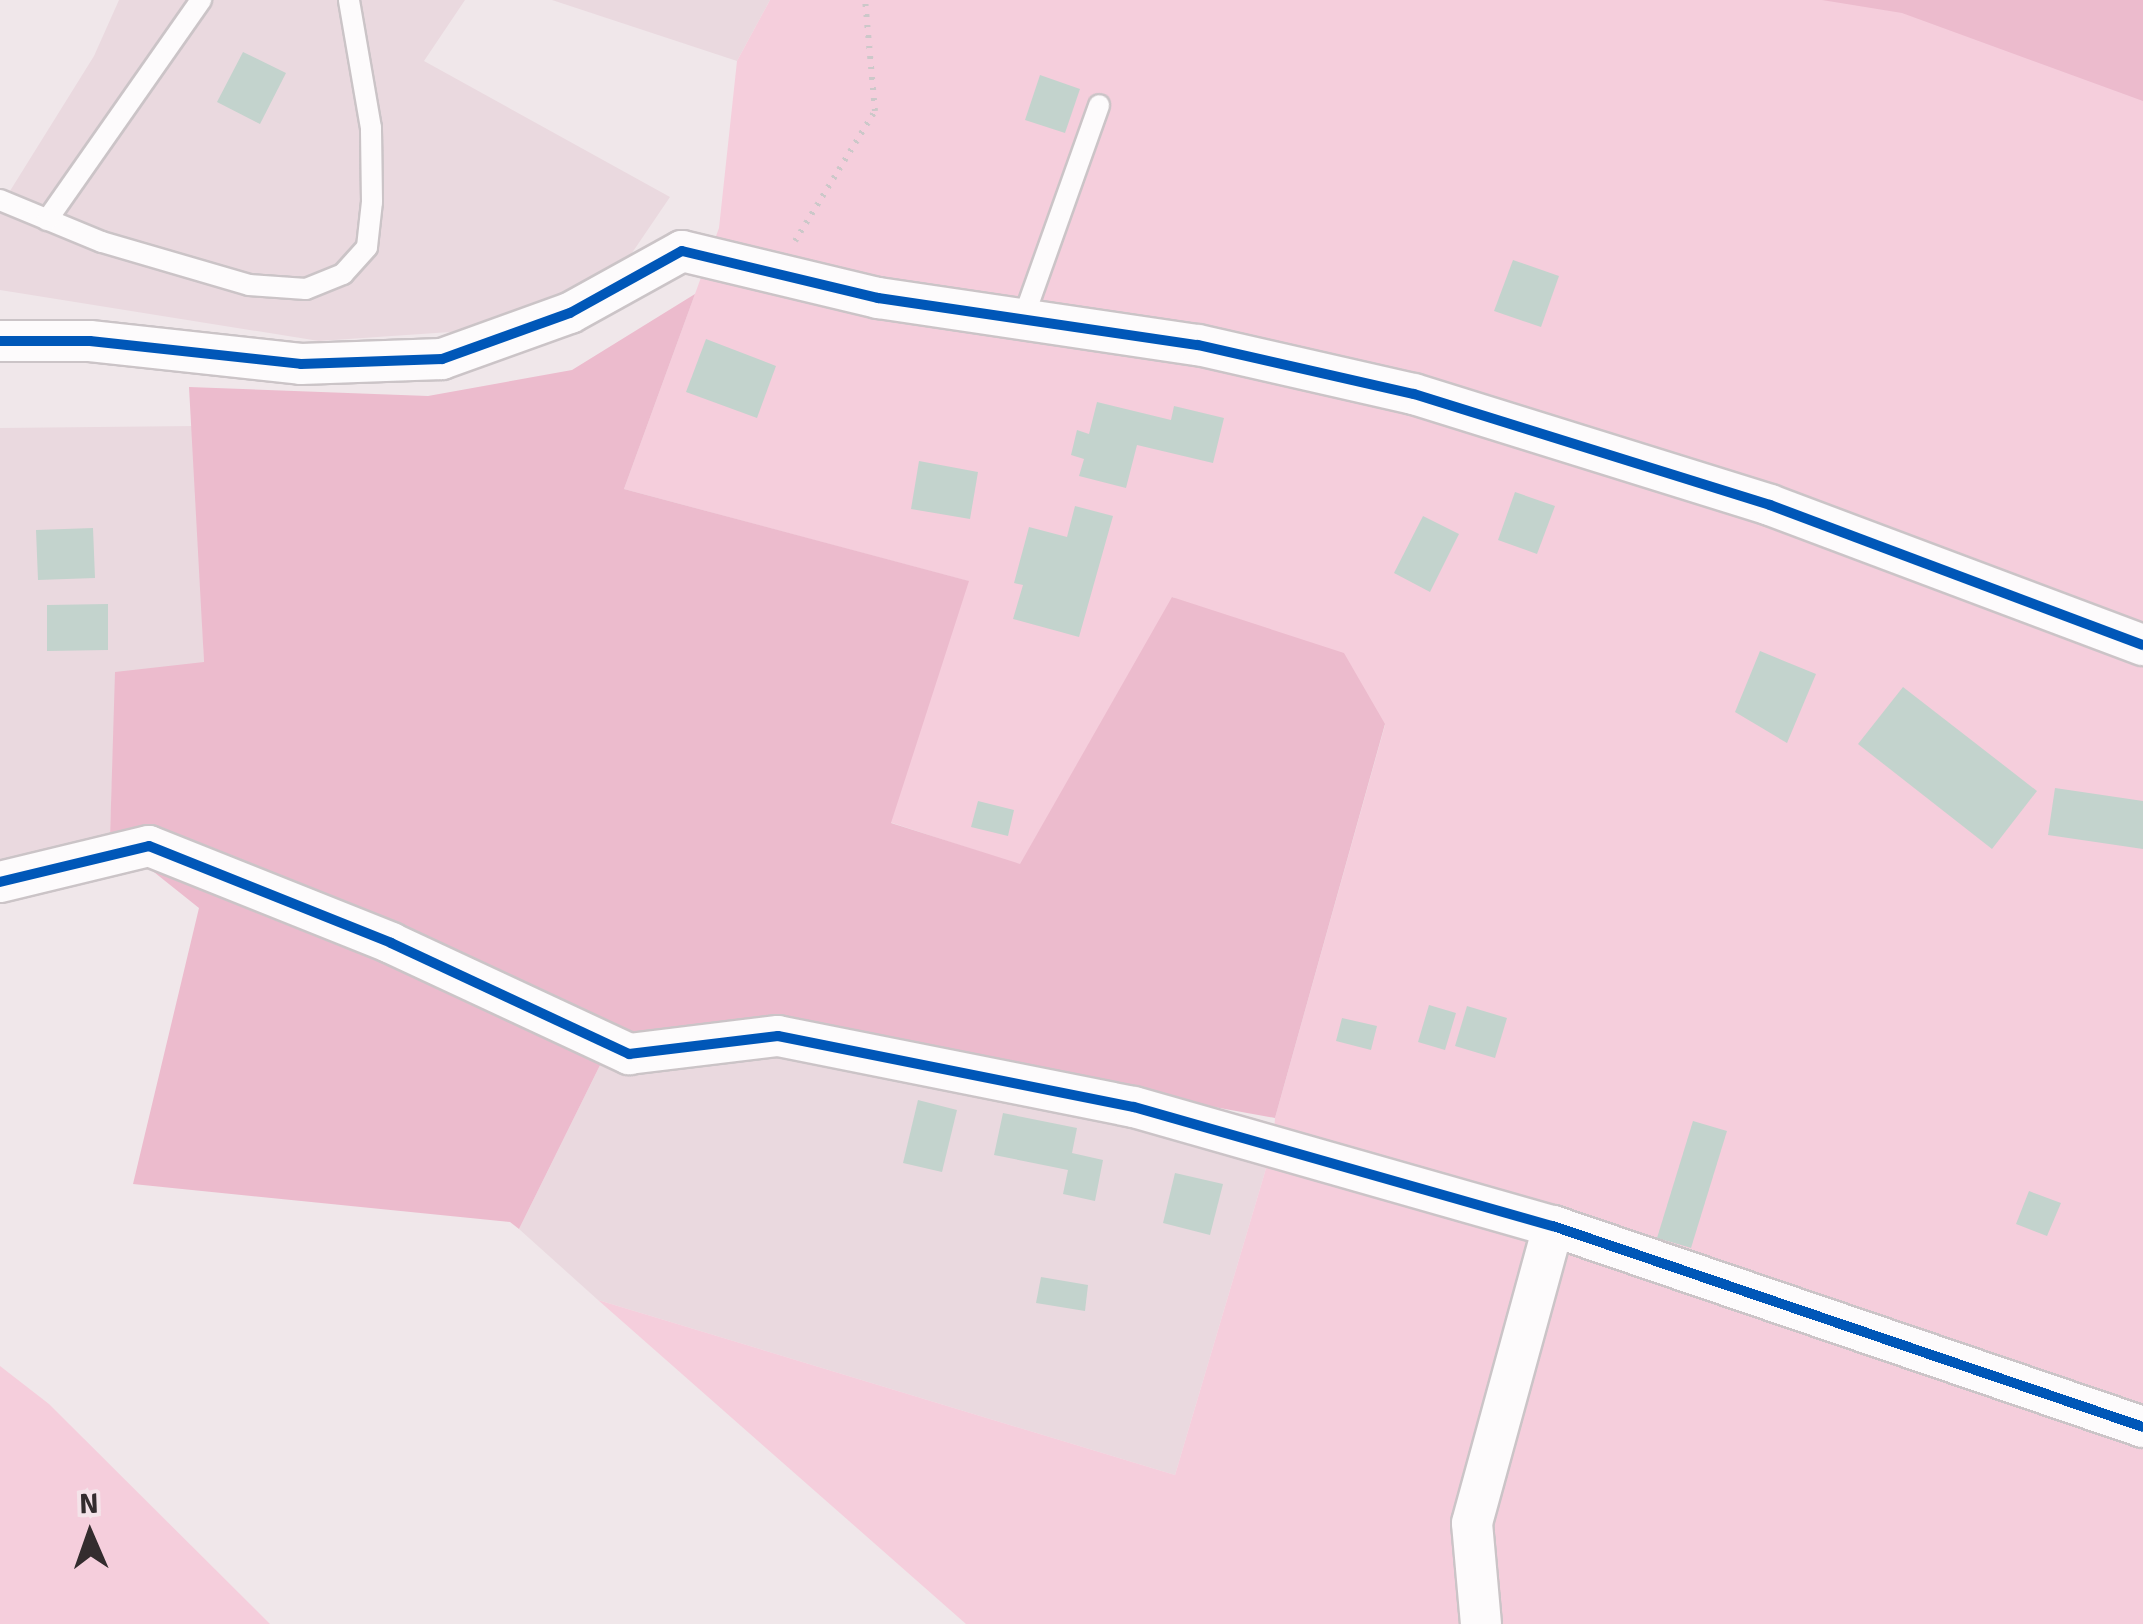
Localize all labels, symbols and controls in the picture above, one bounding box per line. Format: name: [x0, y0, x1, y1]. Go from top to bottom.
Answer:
north arrow: [40, 1484, 140, 1584]
text: N: [79, 1487, 99, 1521]

